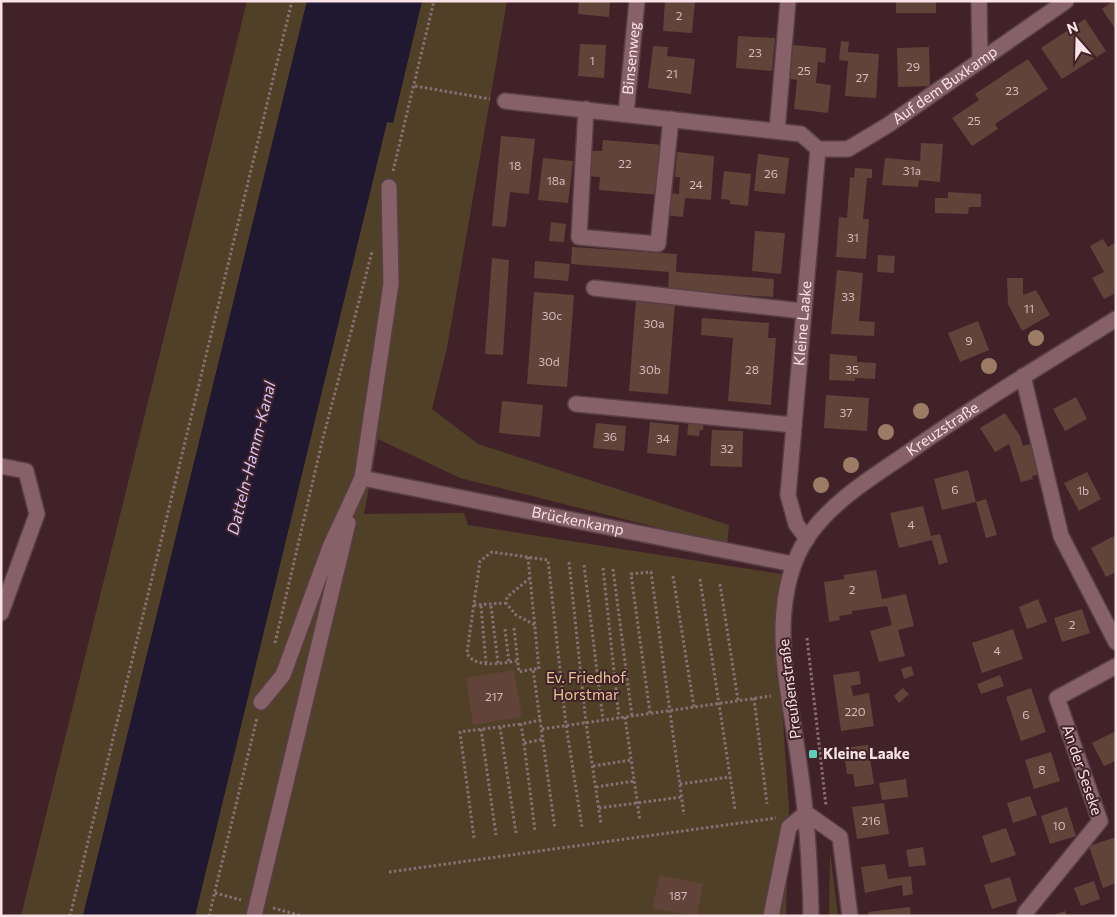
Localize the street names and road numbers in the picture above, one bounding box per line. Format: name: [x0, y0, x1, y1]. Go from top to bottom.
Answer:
street label: Binsenweg: [618, 21, 643, 95]
street label: Auf dem Buxkamp: [888, 42, 1000, 127]
street label: Kleine Laake: [789, 280, 815, 366]
street label: Kreuzstraße: [902, 398, 982, 459]
street label: Brückenkamp: [530, 502, 626, 538]
street label: Preußenstraße: [774, 638, 804, 740]
street label: An der Seseke: [1059, 722, 1107, 817]

